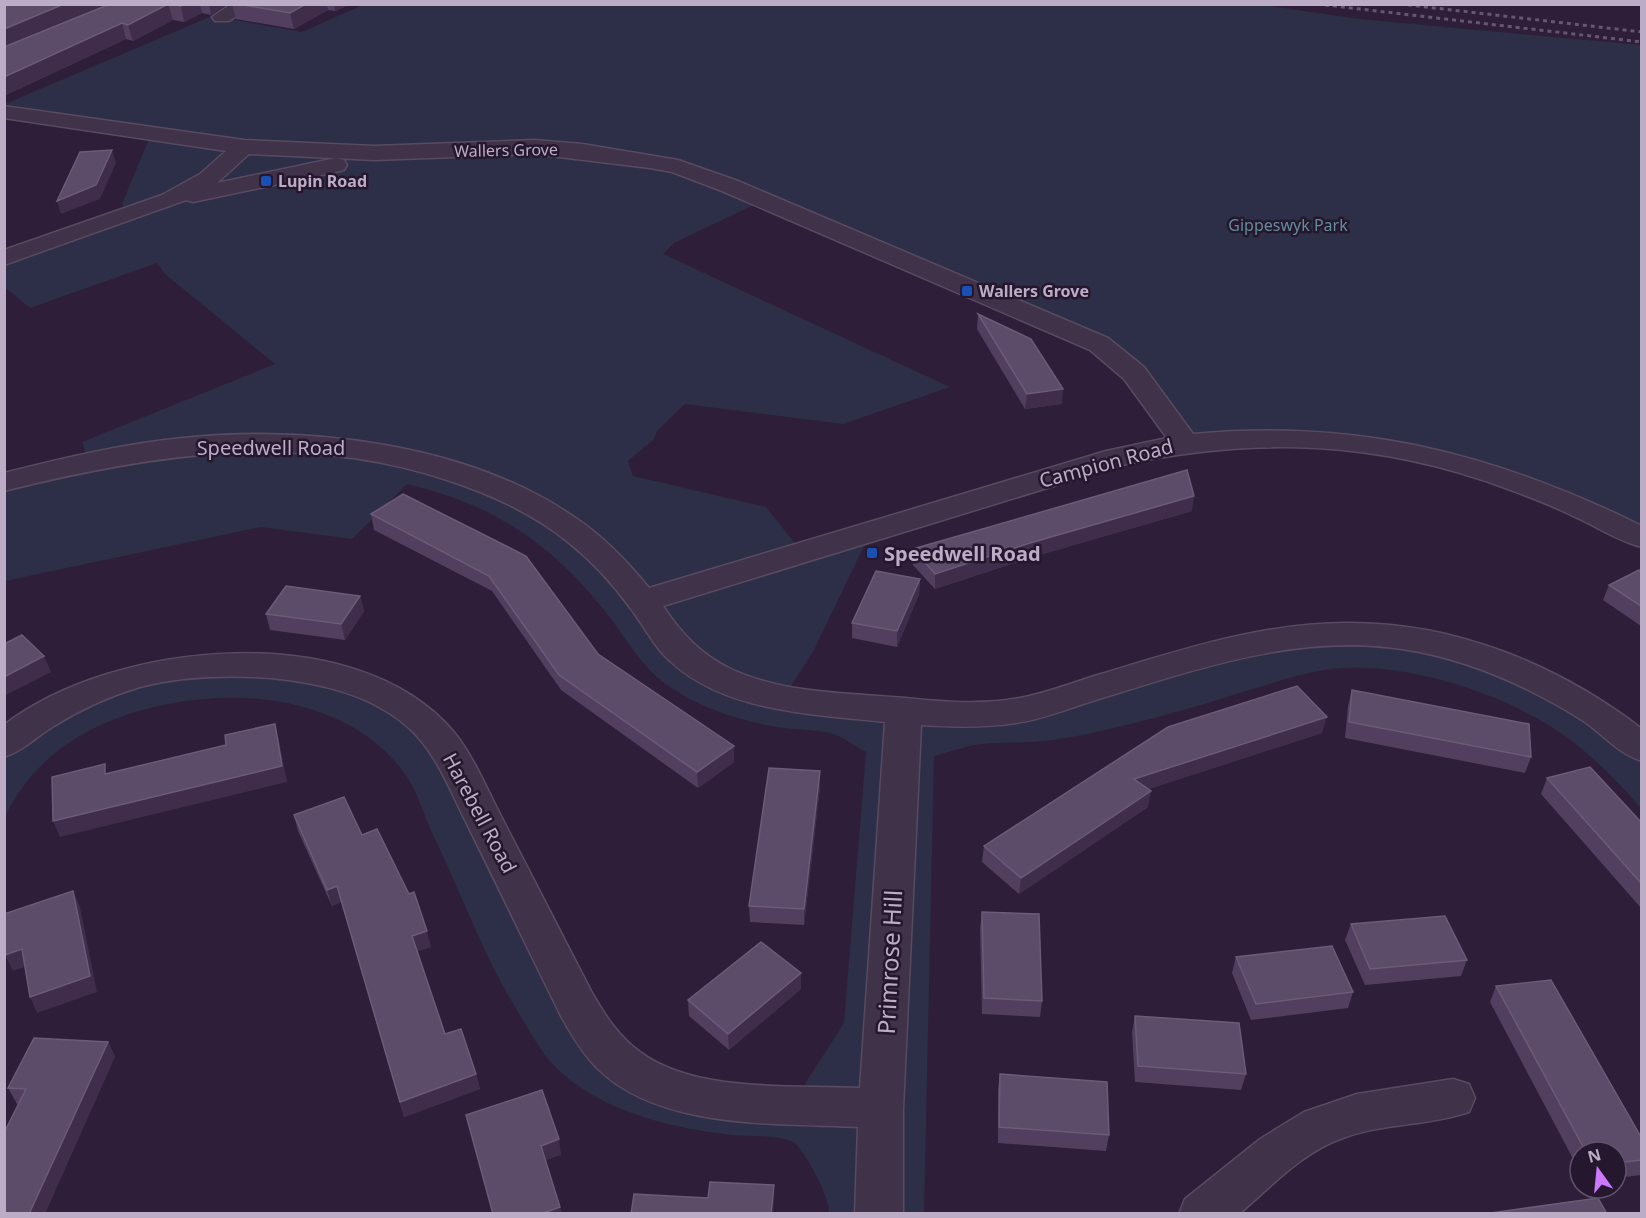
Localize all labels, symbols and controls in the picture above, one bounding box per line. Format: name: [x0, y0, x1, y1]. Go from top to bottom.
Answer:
street label: Wallers Grove: [454, 138, 558, 162]
place label: Lupin Road: [278, 170, 367, 192]
marker: Lupin Road: [259, 174, 273, 188]
park label: Gippeswyk Park: [1228, 214, 1348, 236]
place label: Wallers Grove: [979, 280, 1089, 302]
marker: Wallers Grove: [960, 284, 974, 298]
street label: Campion Road: [1036, 432, 1176, 494]
street label: Speedwell Road: [197, 434, 345, 461]
place label: Speedwell Road: [884, 540, 1041, 567]
marker: Speedwell Road: [865, 546, 879, 560]
street label: Harebell Road: [437, 748, 523, 878]
street label: Primrose Hill: [869, 889, 909, 1035]
north arrow: [1568, 1140, 1628, 1200]
text: N: [1585, 1143, 1603, 1168]

